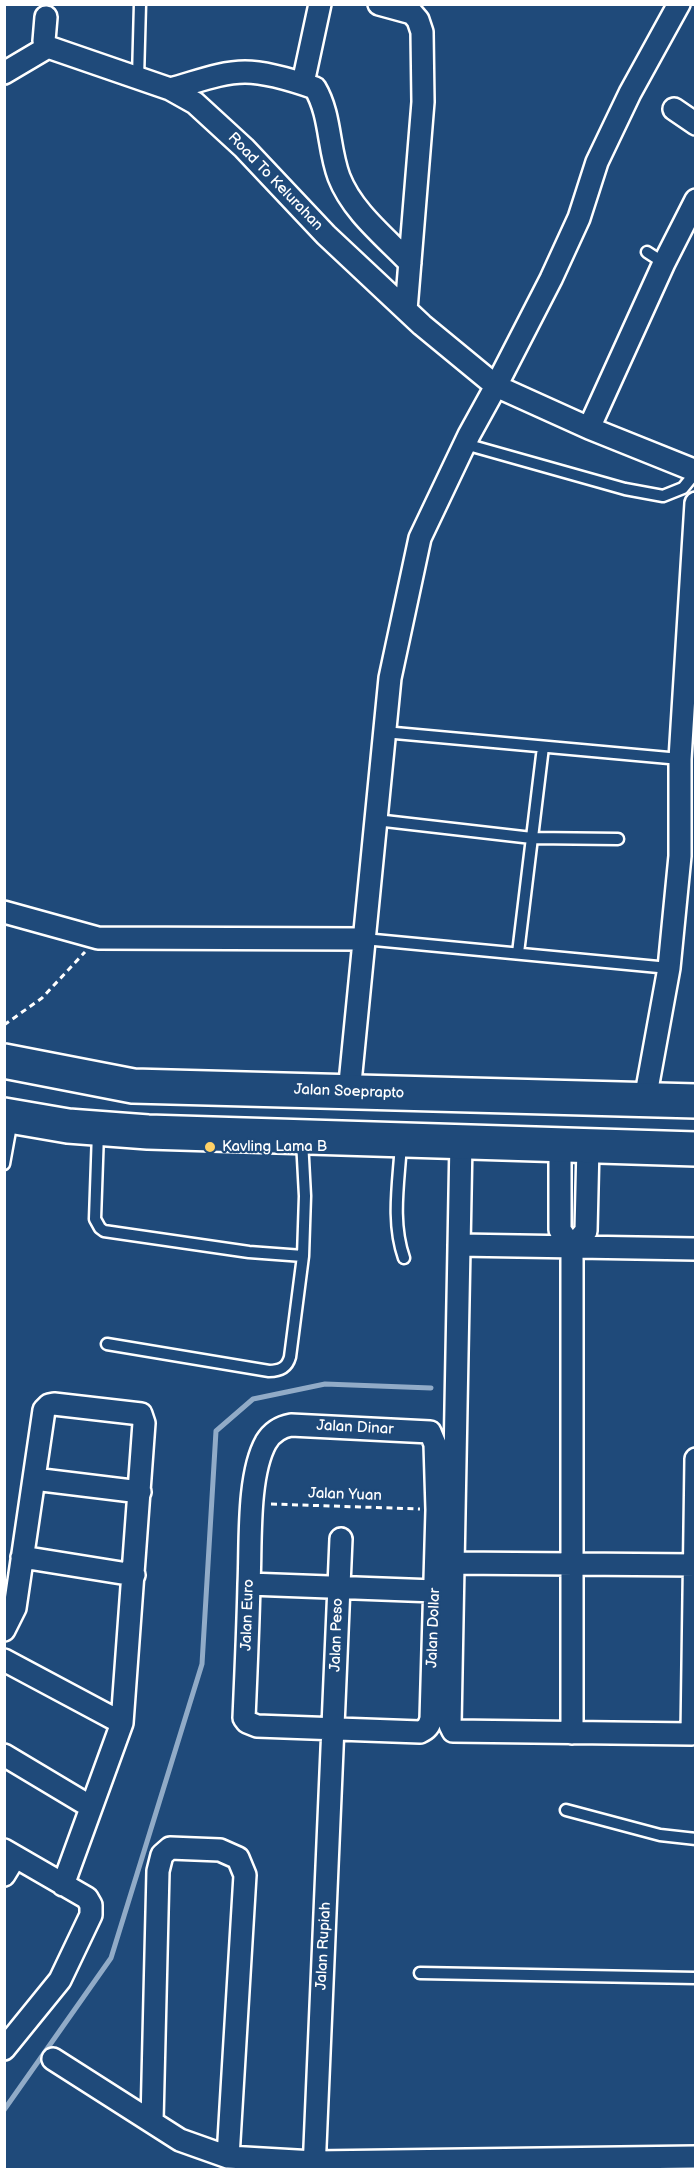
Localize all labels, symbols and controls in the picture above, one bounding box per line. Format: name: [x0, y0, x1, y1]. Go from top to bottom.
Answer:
street label: Road To Kelurahan: [224, 129, 326, 235]
street label: Jalan Soeprapto: [294, 1081, 404, 1103]
place label: Kavling Lama B: [222, 1138, 327, 1156]
marker: Kavling Lama B: [203, 1140, 217, 1154]
street label: Jalan Dinar: [316, 1417, 394, 1439]
street label: Jalan Yuan: [308, 1485, 382, 1505]
street label: Jalan Euro: [238, 1579, 258, 1651]
street label: Jalan Dollar: [424, 1588, 444, 1668]
street label: Jalan Peso: [327, 1598, 347, 1672]
street label: Jalan Rupiah: [313, 1901, 335, 1991]

